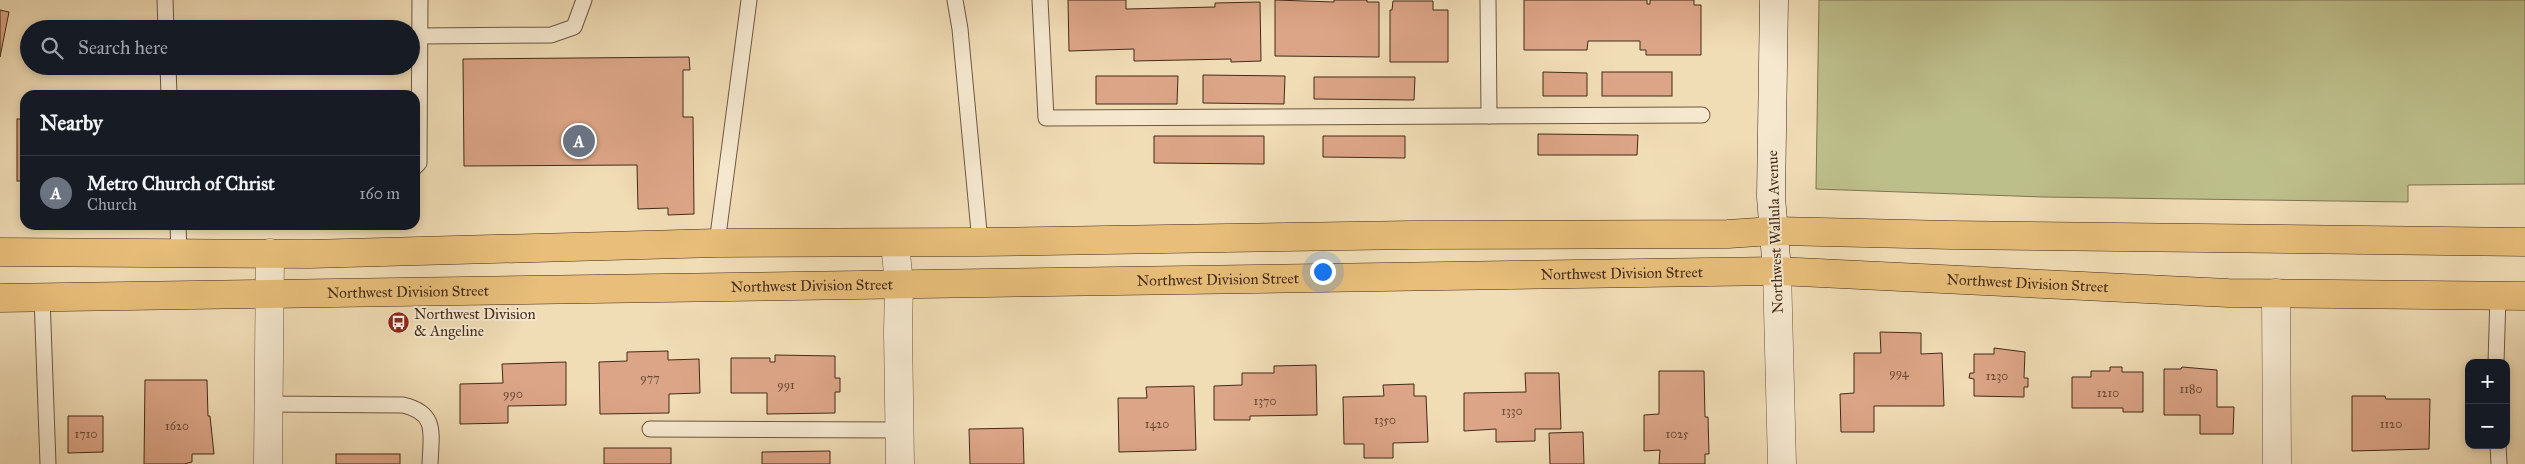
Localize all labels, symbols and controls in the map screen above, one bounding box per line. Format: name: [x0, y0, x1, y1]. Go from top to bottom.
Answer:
search box: [20, 20, 420, 75]
icon: search: [38, 34, 66, 62]
text: Search here: [78, 36, 168, 59]
text: Nearby: [40, 110, 103, 136]
pin: A: [563, 122, 595, 160]
street label: Northwest Wallula Avenue: [1763, 150, 1787, 314]
text: Metro Church of Christ: [87, 172, 275, 195]
text: A: [51, 184, 61, 203]
text: 160 m: [359, 184, 400, 203]
text: Church: [87, 195, 137, 214]
your location: [1310, 259, 1336, 285]
street label: Northwest Division Street: [1541, 263, 1704, 284]
street label: Northwest Division Street: [1137, 269, 1300, 290]
street label: Northwest Division Street: [1946, 270, 2110, 296]
street label: Northwest Division Street: [731, 275, 894, 296]
street label: Northwest Division Street: [327, 282, 490, 302]
place label: Northwest Division & Angeline: [414, 305, 536, 340]
bus stop icon: Northwest Division & Angeline: [386, 311, 410, 335]
map controls: [2465, 359, 2510, 449]
button: +: [2465, 359, 2510, 404]
house number: 994: [1889, 366, 1909, 380]
house number: 1230: [1986, 369, 2008, 383]
house number: 977: [640, 371, 660, 385]
house number: 991: [777, 378, 795, 392]
house number: 1180: [2180, 382, 2202, 396]
house number: 1210: [2097, 386, 2119, 400]
house number: 990: [503, 387, 523, 401]
house number: 1370: [1254, 394, 1276, 408]
house number: 1330: [1501, 404, 1523, 418]
button: −: [2465, 404, 2510, 449]
house number: 1350: [1374, 413, 1396, 427]
house number: 1420: [1145, 417, 1169, 431]
house number: 1120: [2380, 417, 2402, 431]
house number: 1620: [165, 419, 189, 433]
house number: 1710: [75, 427, 97, 441]
house number: 1025: [1665, 427, 1689, 441]

